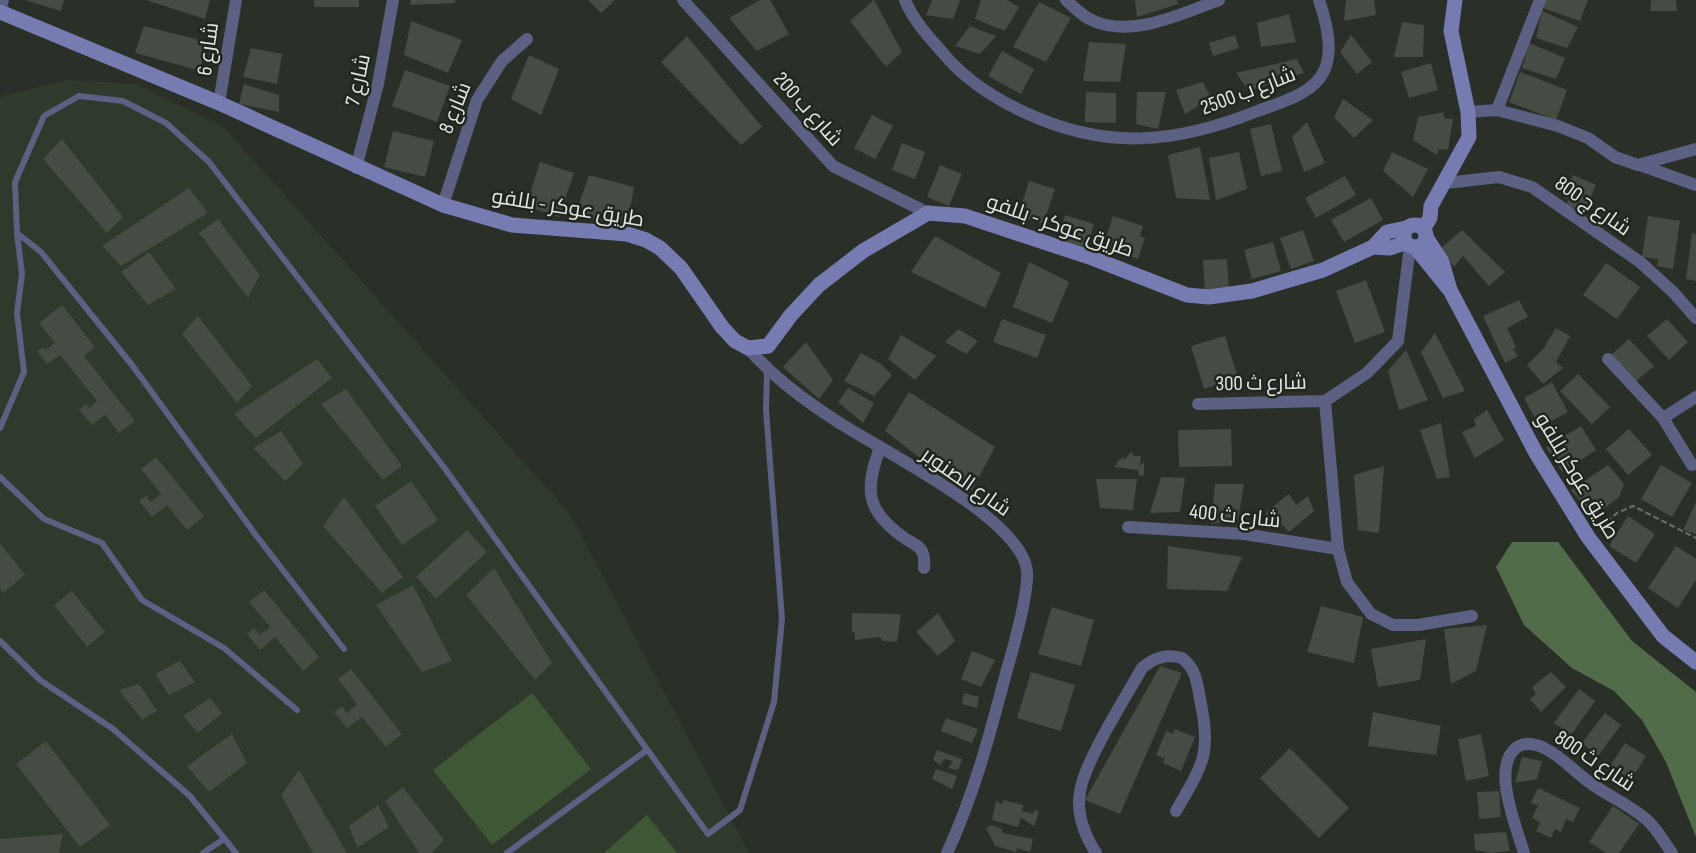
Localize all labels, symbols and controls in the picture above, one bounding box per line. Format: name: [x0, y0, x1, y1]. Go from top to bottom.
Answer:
street label: شارع 6: [192, 21, 225, 77]
street label: شارع 7: [340, 52, 377, 109]
street label: شارع ب 2500: [1197, 61, 1299, 121]
street label: شارع ب 200: [767, 67, 848, 152]
street label: شارع 8: [433, 79, 477, 138]
street label: شارع ج 800: [1549, 171, 1636, 242]
street label: طريق عوكر - بللفو: [490, 184, 646, 232]
street label: طريق عوكر - بللفو: [983, 189, 1137, 263]
street label: شارع ث 300: [1215, 370, 1307, 397]
street label: طريق عوكر بللفو: [1530, 408, 1624, 544]
street label: شارع الصنوبر: [915, 441, 1016, 523]
street label: شارع ث 400: [1188, 499, 1282, 534]
street label: شارع ث 800: [1549, 725, 1640, 798]

